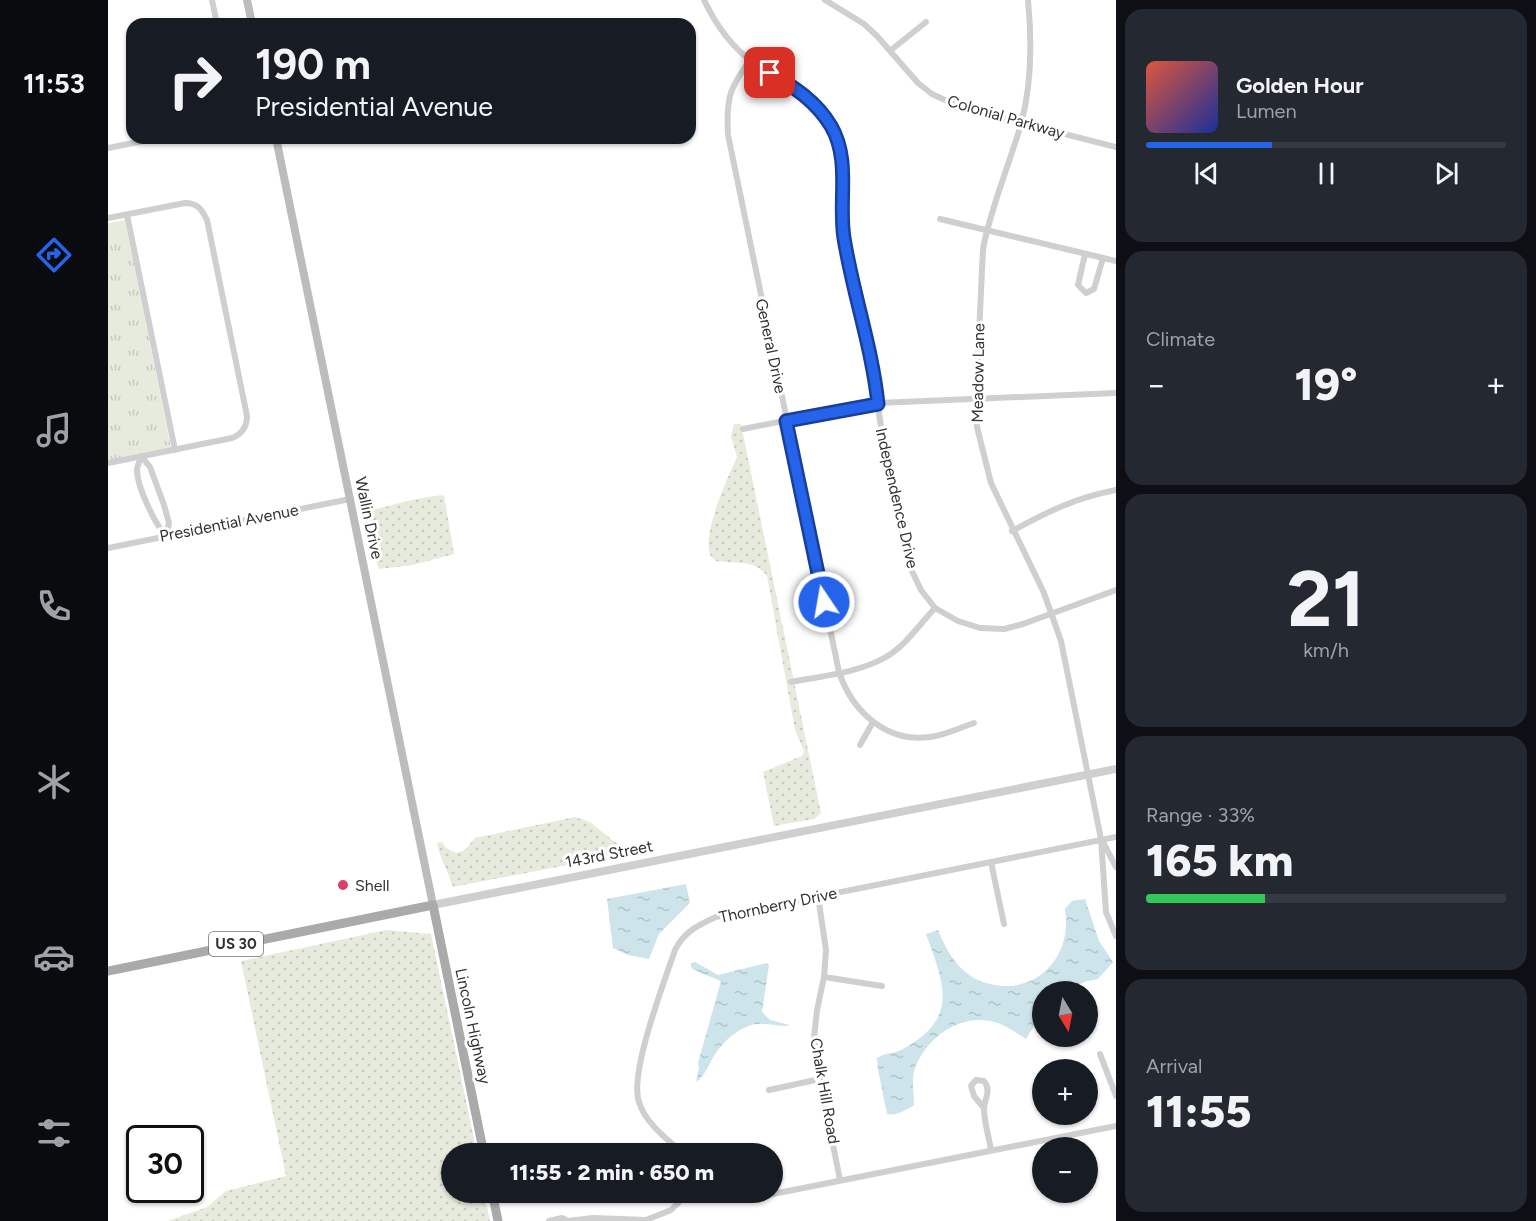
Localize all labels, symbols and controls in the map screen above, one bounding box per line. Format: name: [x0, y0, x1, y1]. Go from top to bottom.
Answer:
text: 190 m: [255, 39, 371, 90]
icon: right: [156, 42, 234, 120]
pin: [744, 47, 795, 98]
icon: arrive: [753, 56, 786, 89]
text: 11:53: [23, 67, 85, 100]
text: Golden Hour: [1236, 72, 1364, 99]
text: Presidential Avenue: [255, 90, 493, 123]
street label: Colonial Parkway: [945, 91, 1067, 143]
text: Lumen: [1236, 99, 1297, 123]
icon: previous: [1190, 157, 1223, 190]
icon: pause: [1310, 157, 1343, 190]
icon: next: [1430, 157, 1463, 190]
icon: directions: [33, 234, 75, 276]
street label: General Drive: [752, 297, 790, 395]
street label: Meadow Lane: [968, 323, 988, 423]
text: Climate: [1146, 327, 1215, 351]
text: 19°: [1295, 357, 1357, 411]
text: −: [1146, 365, 1167, 404]
text: +: [1485, 365, 1506, 404]
icon: music: [33, 409, 75, 451]
street label: Independence Drive: [872, 426, 922, 570]
street label: Wallin Drive: [351, 475, 387, 561]
street label: Presidential Avenue: [158, 500, 300, 546]
text: 21: [1287, 552, 1365, 646]
position arrow: [792, 570, 856, 634]
icon: phone: [33, 585, 75, 627]
text: km/h: [1303, 638, 1349, 662]
icon: climate: [33, 761, 75, 803]
text: Range · 33%: [1146, 803, 1255, 827]
text: 165 km: [1146, 833, 1293, 887]
street label: 143rd Street: [564, 836, 654, 872]
place label: Shell: [355, 876, 390, 895]
marker: Shell: [336, 878, 350, 892]
street label: Thornberry Drive: [717, 883, 839, 927]
road number: US 30: [209, 932, 263, 956]
icon: car: [33, 936, 75, 978]
street label: Lincoln Highway: [451, 966, 495, 1086]
north arrow: [1032, 981, 1098, 1047]
map controls: [1032, 981, 1098, 1203]
street label: Chalk Hill Road: [806, 1036, 844, 1146]
text: Arrival: [1146, 1054, 1202, 1078]
button: +: [1032, 1059, 1098, 1125]
text: 11:55: [1146, 1084, 1251, 1138]
icon: filters: [33, 1112, 75, 1154]
speed limit sign: 30: [126, 1125, 204, 1203]
button: −: [1032, 1137, 1098, 1203]
text: 11:55 · 2 min · 650 m: [510, 1159, 714, 1186]

